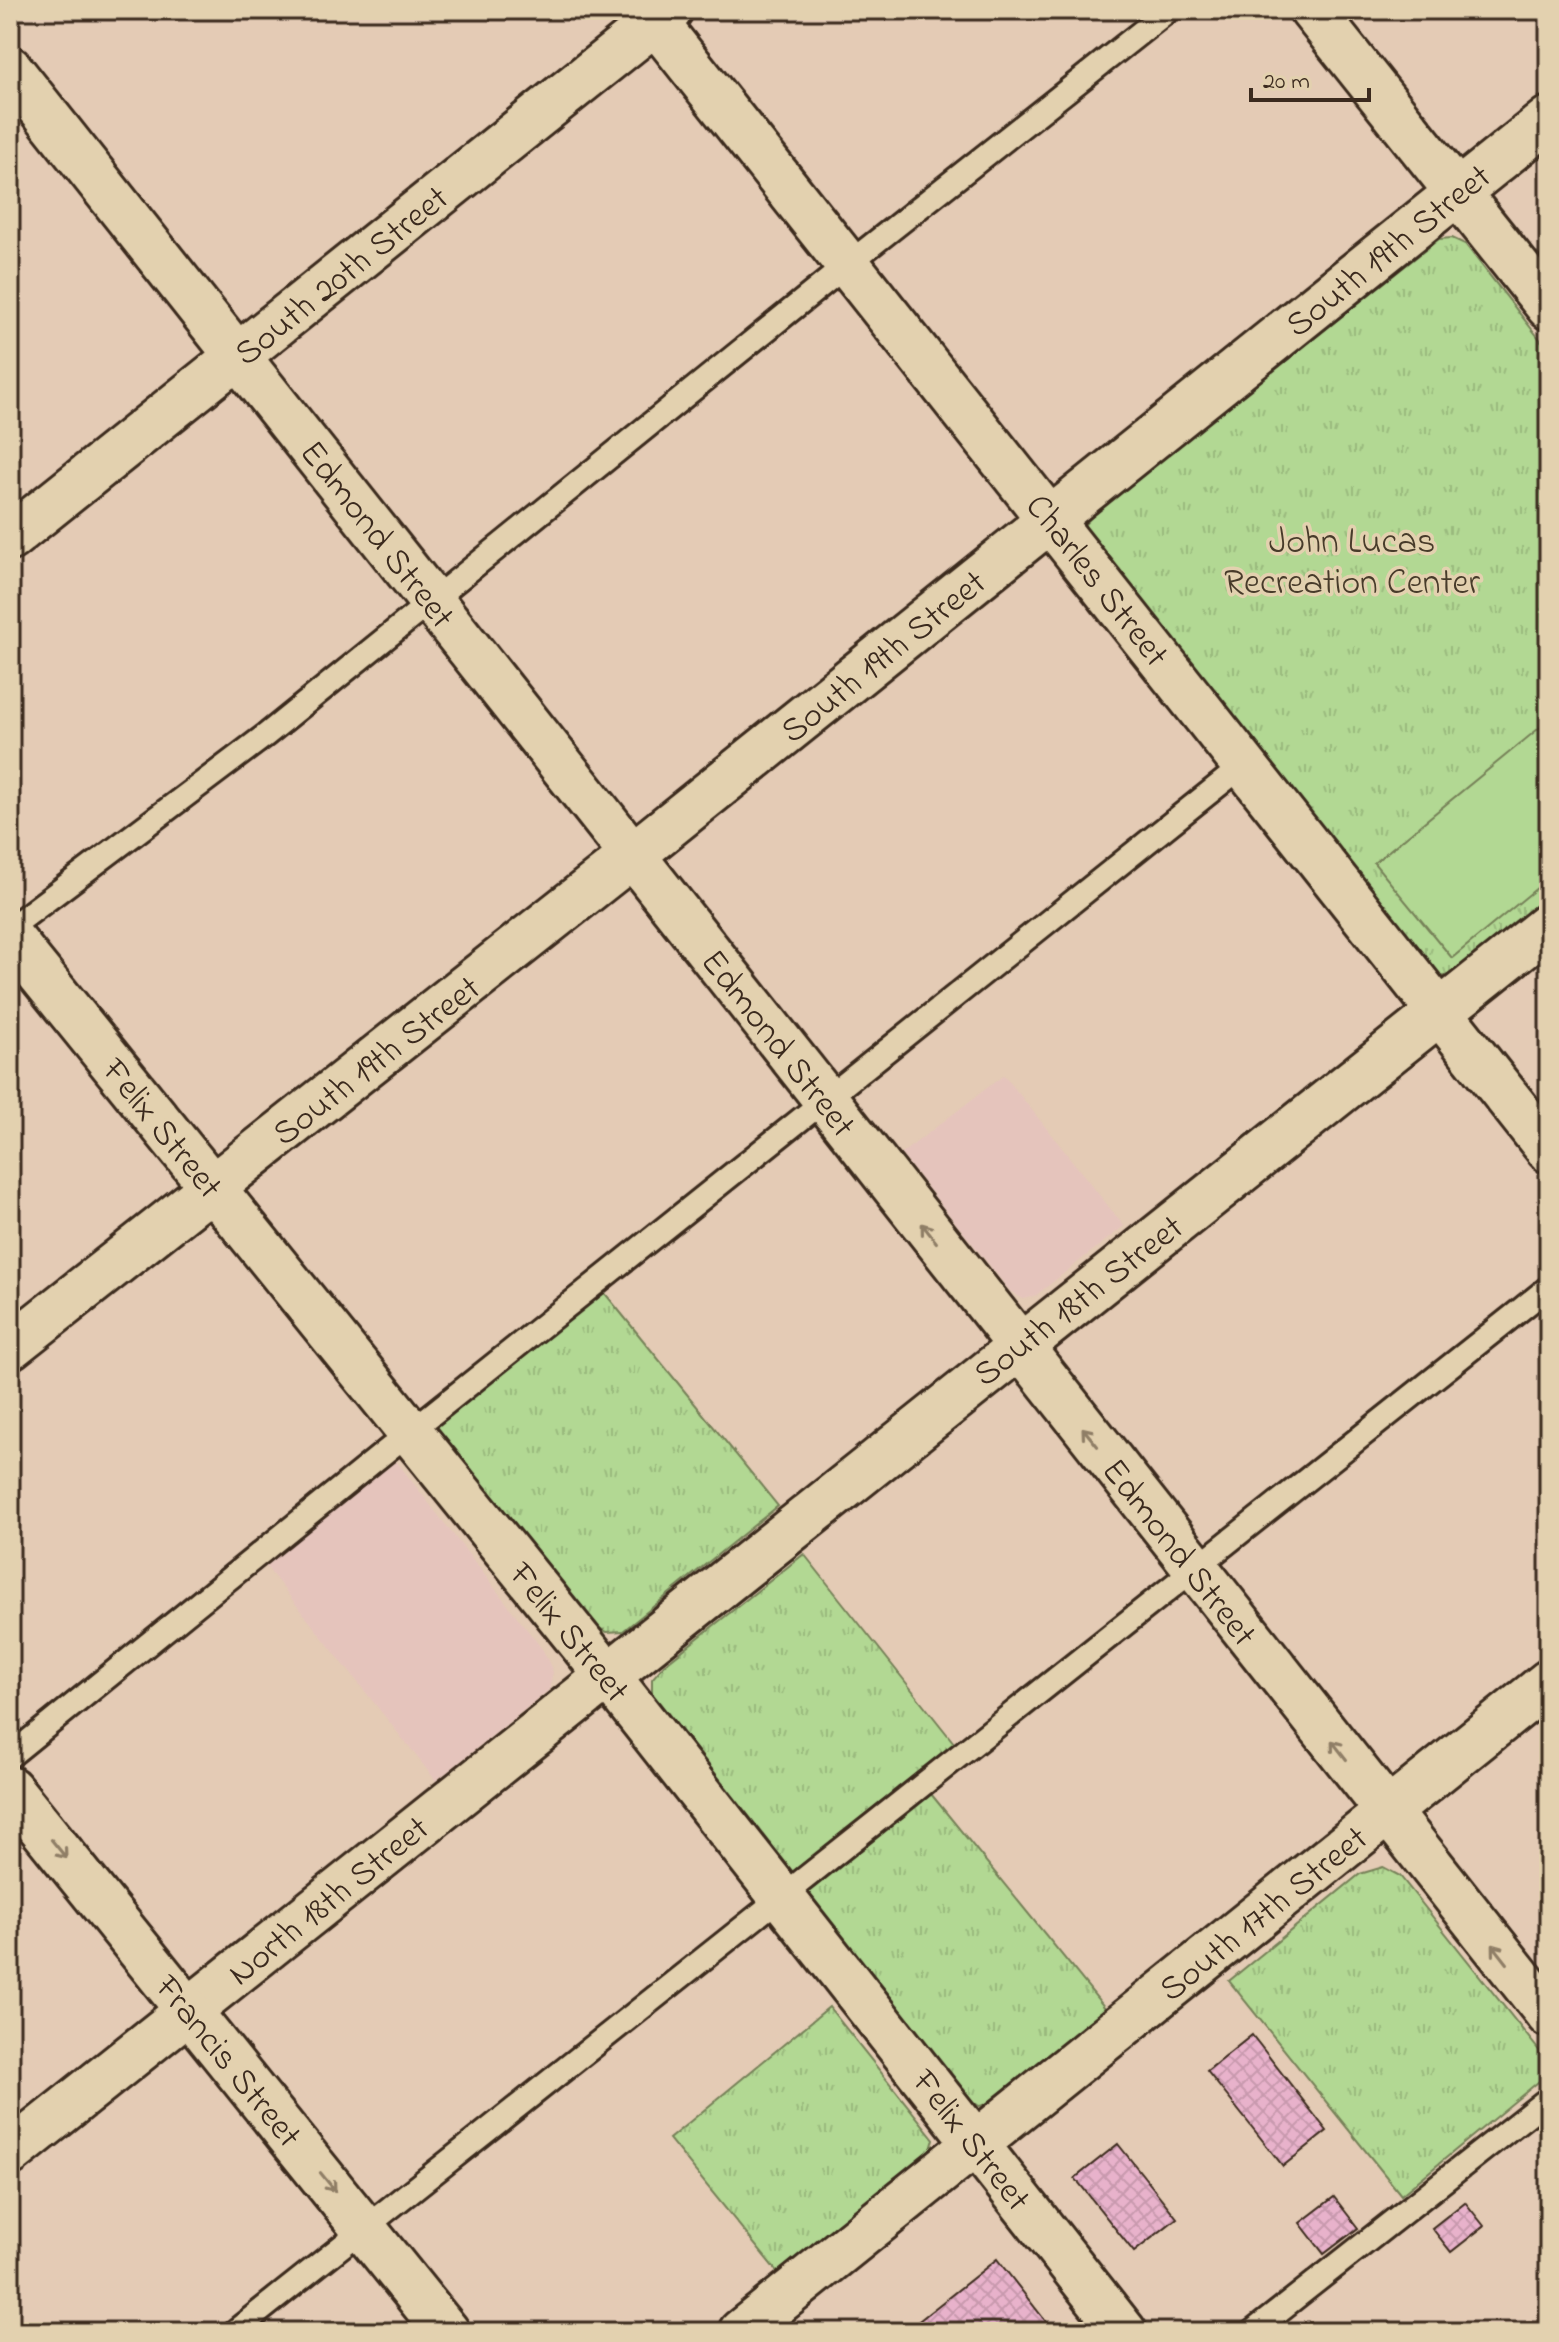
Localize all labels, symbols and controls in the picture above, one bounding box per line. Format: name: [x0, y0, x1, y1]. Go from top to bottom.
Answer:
scale bar: [1251, 52, 1369, 102]
text: 20 m: [1263, 65, 1310, 100]
street label: South 19th Street: [1275, 153, 1504, 352]
street label: South 20th Street: [224, 174, 462, 381]
street label: Edmond Street: [285, 430, 466, 641]
street label: Charles Street: [1011, 484, 1180, 680]
park label: John Lucas Recreation Center: [1224, 517, 1481, 611]
street label: South 19th Street: [770, 559, 999, 758]
street label: Edmond Street: [686, 939, 867, 1150]
street label: South 19th Street: [262, 964, 493, 1161]
street label: Felix Street: [86, 1047, 234, 1212]
street label: South 18th Street: [963, 1203, 1196, 1402]
one-way arrow: [921, 1223, 938, 1244]
one-way arrow: [1082, 1427, 1099, 1448]
street label: Edmond Street: [1087, 1448, 1268, 1659]
street label: Felix Street: [493, 1551, 641, 1716]
one-way arrow: [1330, 1740, 1348, 1761]
street label: North 18th Street: [217, 1804, 442, 2001]
street label: South 17th Street: [1149, 1814, 1381, 2017]
one-way arrow: [50, 1839, 68, 1859]
one-way arrow: [1492, 1944, 1509, 1965]
street label: Francis Street: [139, 1964, 313, 2161]
street label: Felix Street: [896, 2059, 1042, 2224]
one-way arrow: [319, 2171, 337, 2192]

